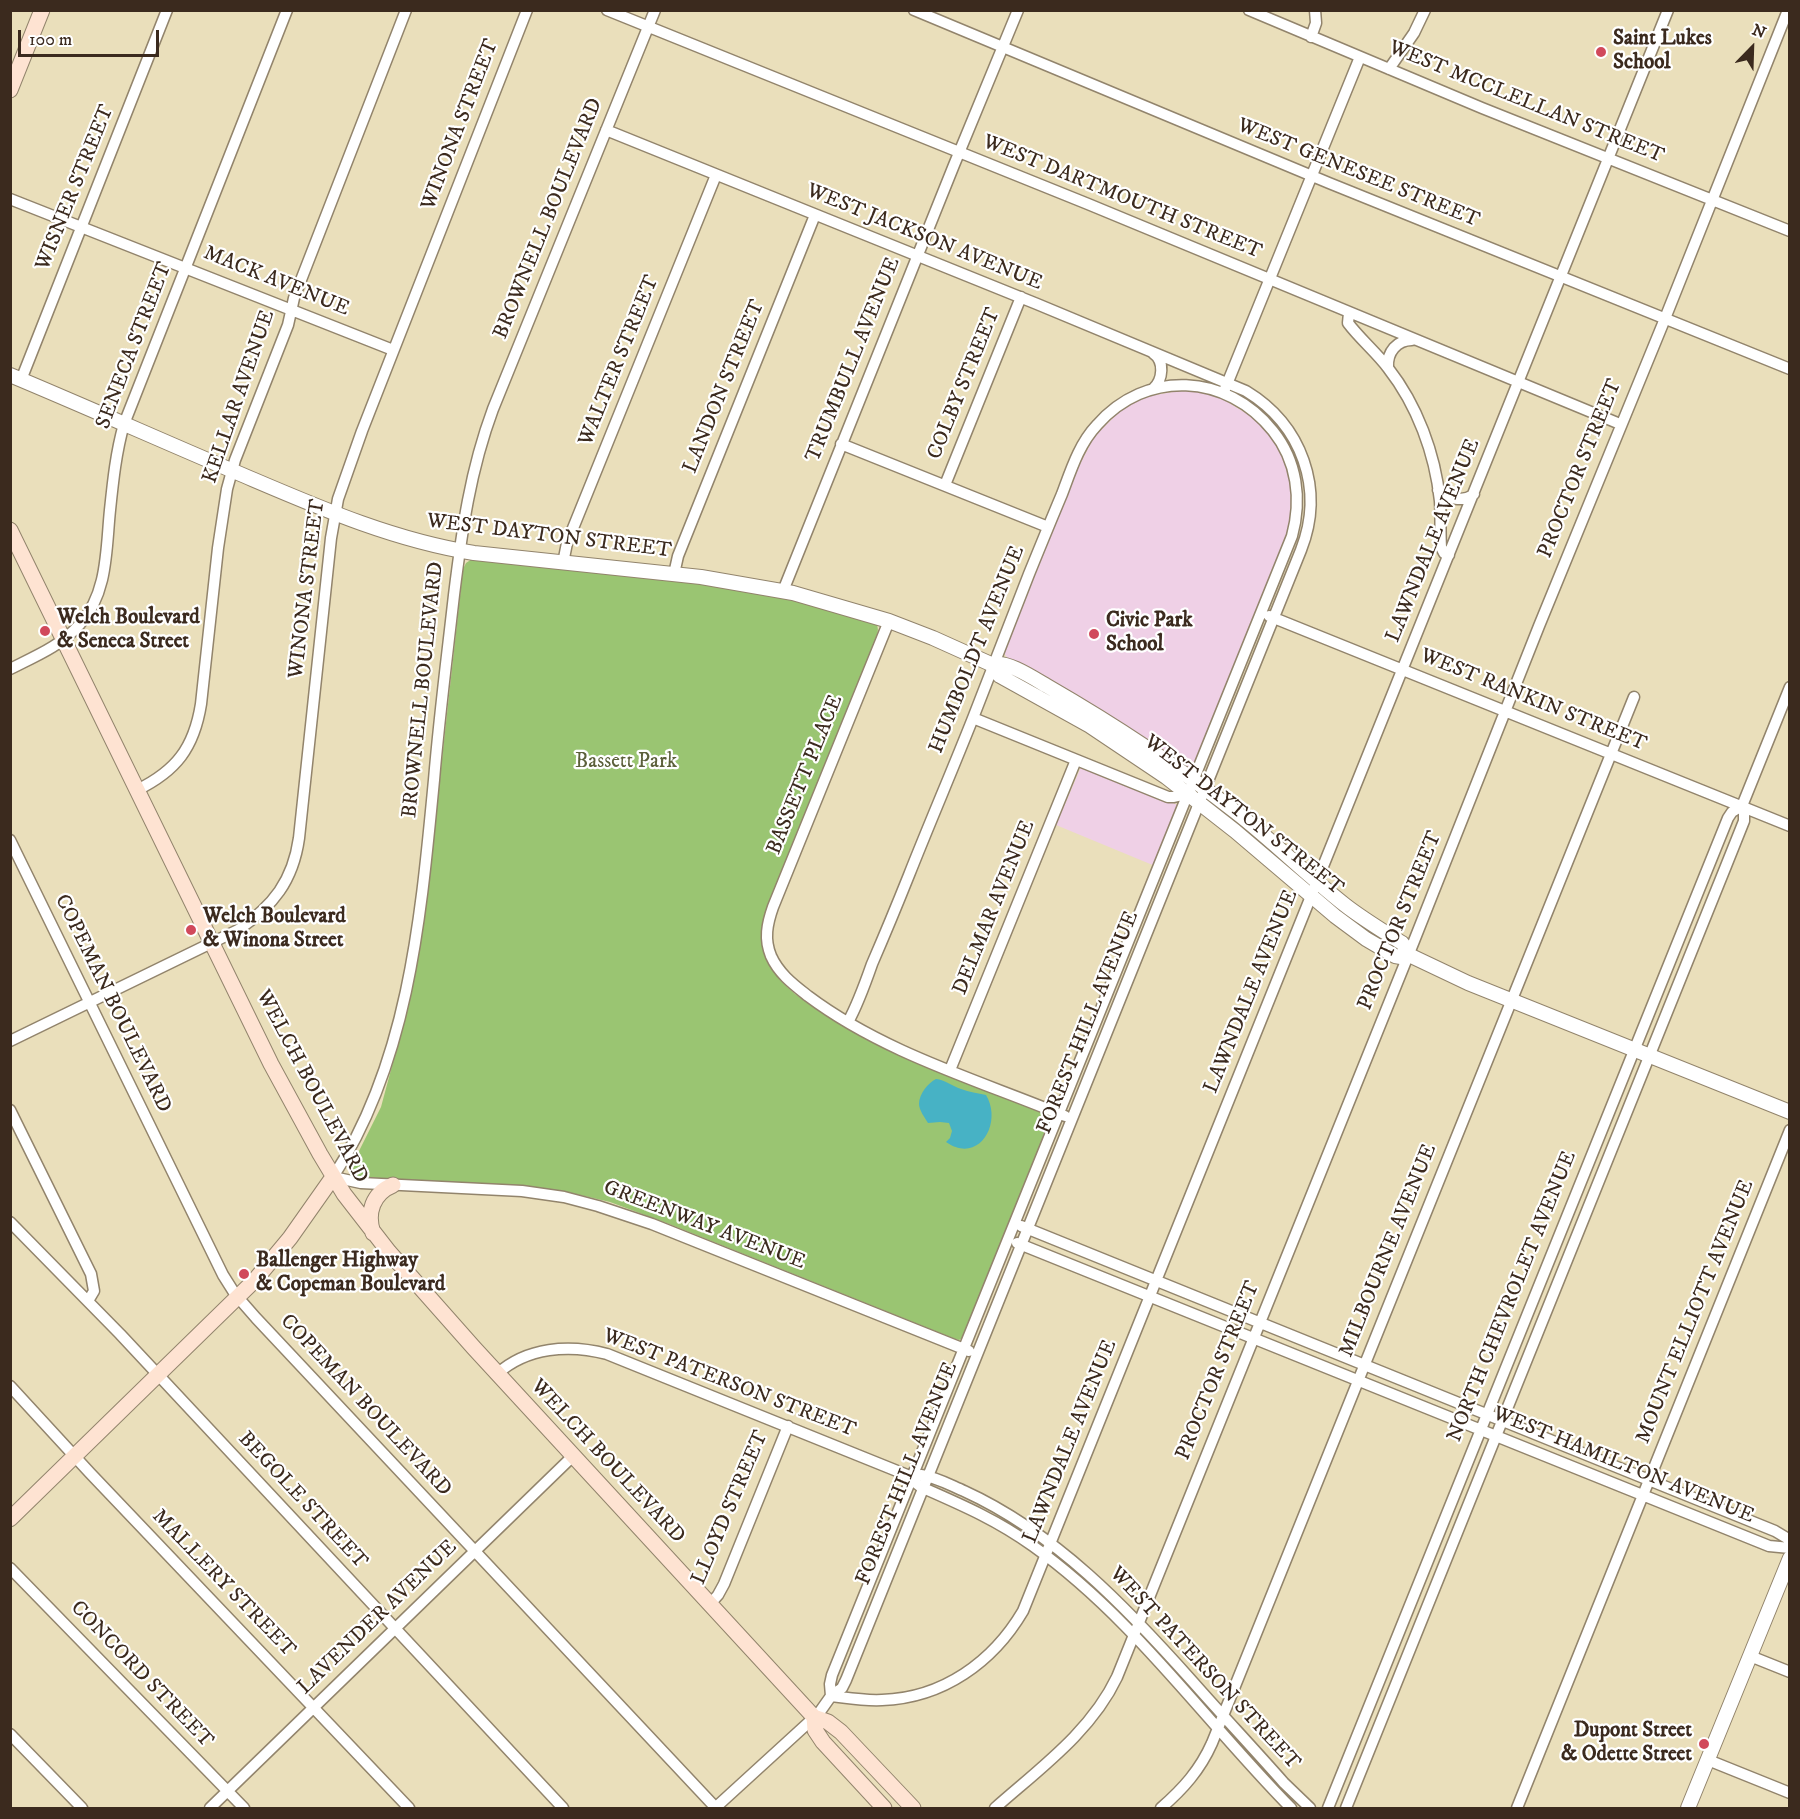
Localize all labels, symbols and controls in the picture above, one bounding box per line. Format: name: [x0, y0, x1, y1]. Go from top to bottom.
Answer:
scale bar: [21, 18, 162, 56]
north arrow: [1722, 18, 1782, 78]
text: N: [1749, 20, 1769, 43]
place label: Saint Lukes School: [1613, 27, 1712, 77]
text: 100 m: [29, 29, 72, 51]
street label: WINONA STREET: [417, 36, 505, 214]
street label: WEST MCCLELLAN STREET: [1385, 36, 1667, 170]
marker: Saint Lukes School: [1594, 45, 1608, 59]
street label: BROWNELL BOULEVARD: [489, 95, 609, 343]
street label: WISNER STREET: [31, 102, 121, 274]
street label: WEST GENESEE STREET: [1233, 114, 1483, 234]
street label: WEST DARTMOUTH STREET: [979, 130, 1265, 266]
street label: WEST JACKSON AVENUE: [802, 179, 1046, 297]
street label: MACK AVENUE: [199, 241, 353, 323]
street label: TRUMBULL AVENUE: [801, 254, 907, 466]
street label: SENECA STREET: [92, 259, 178, 433]
street label: WALTER STREET: [574, 272, 666, 450]
street label: LANDON STREET: [679, 297, 771, 477]
street label: COLBY STREET: [923, 305, 1007, 463]
street label: KELLAR AVENUE: [199, 307, 281, 487]
street label: PROCTOR STREET: [1534, 376, 1628, 562]
street label: LAWNDALE AVENUE: [1382, 436, 1486, 646]
street label: WINONA STREET: [284, 498, 332, 680]
street label: WEST DAYTON STREET: [425, 509, 673, 565]
street label: HUMBOLDT AVENUE: [925, 543, 1031, 757]
street label: BROWNELL BOULEVARD: [398, 561, 450, 819]
place label: Welch Boulevard & Seneca Street: [57, 606, 200, 656]
place label: Civic Park School: [1106, 609, 1193, 659]
marker: Welch Boulevard & Seneca Street: [38, 624, 52, 638]
marker: Civic Park School: [1087, 627, 1101, 641]
street label: WEST RANKIN STREET: [1416, 644, 1650, 758]
street label: BASSETT PLACE: [762, 691, 850, 859]
street label: WEST DAYTON STREET: [1138, 730, 1348, 902]
park label: Bassett Park: [575, 750, 677, 776]
street label: DELMAR AVENUE: [949, 817, 1041, 999]
street label: PROCTOR STREET: [1354, 828, 1448, 1014]
street label: LAWNDALE AVENUE: [1200, 887, 1304, 1097]
street label: COPEMAN BOULEVARD: [48, 891, 176, 1117]
place label: Welch Boulevard & Winona Street: [203, 905, 346, 955]
street label: FOREST HILL AVENUE: [1033, 908, 1145, 1138]
marker: Welch Boulevard & Winona Street: [184, 923, 198, 937]
street label: WELCH BOULEVARD: [249, 986, 373, 1188]
street label: MILBOURNE AVENUE: [1335, 1141, 1443, 1361]
street label: NORTH CHEVROLET AVENUE: [1443, 1148, 1583, 1446]
street label: GREENWAY AVENUE: [599, 1176, 809, 1276]
street label: MOUNT ELLIOTT AVENUE: [1631, 1177, 1761, 1447]
place label: Ballenger Highway & Copeman Boulevard: [256, 1249, 445, 1299]
marker: Ballenger Highway & Copeman Boulevard: [237, 1267, 251, 1281]
street label: PROCTOR STREET: [1172, 1278, 1266, 1464]
street label: COPEMAN BOULEVARD: [274, 1310, 456, 1502]
street label: WEST PATERSON STREET: [599, 1324, 859, 1444]
street label: LAWNDALE AVENUE: [1019, 1337, 1123, 1547]
street label: FOREST HILL AVENUE: [852, 1359, 964, 1589]
street label: WELCH BOULEVARD: [524, 1375, 690, 1549]
street label: WEST HAMILTON AVENUE: [1489, 1402, 1757, 1530]
street label: BEGOLE STREET: [232, 1427, 372, 1575]
street label: LLOYD STREET: [687, 1427, 775, 1589]
street label: MALLERY STREET: [146, 1505, 300, 1663]
street label: LAVENDER AVENUE: [293, 1535, 463, 1701]
street label: WEST PATERSON STREET: [1103, 1562, 1305, 1776]
street label: CONCORD STREET: [64, 1596, 218, 1754]
place label: Dupont Street & Odette Street: [1561, 1719, 1692, 1769]
marker: Dupont Street & Odette Street: [1697, 1737, 1711, 1751]

